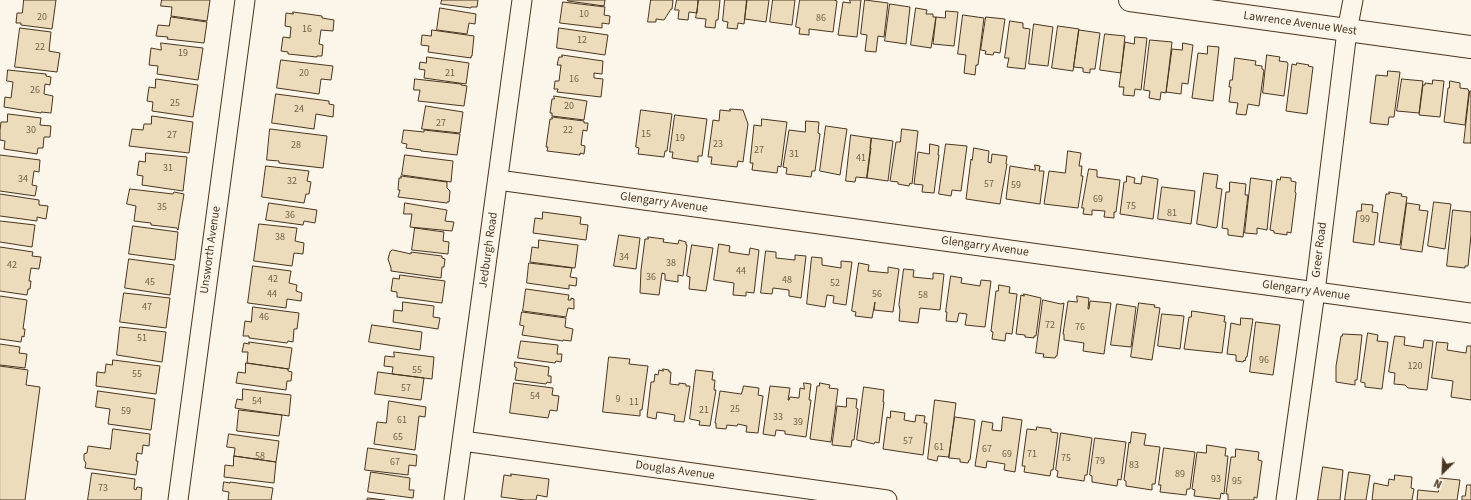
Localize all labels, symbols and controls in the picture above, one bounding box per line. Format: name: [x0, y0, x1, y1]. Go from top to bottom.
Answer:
house number: 10: [579, 9, 589, 21]
street label: Lawrence Avenue West: [1242, 9, 1358, 39]
house number: 20: [37, 12, 47, 24]
house number: 86: [816, 13, 826, 25]
house number: 16: [302, 24, 312, 36]
house number: 12: [577, 35, 587, 47]
house number: 22: [35, 42, 45, 54]
house number: 19: [178, 48, 188, 60]
house number: 20: [299, 68, 309, 80]
house number: 21: [445, 68, 455, 80]
house number: 16: [569, 74, 579, 86]
house number: 26: [30, 85, 40, 97]
house number: 25: [170, 98, 180, 110]
house number: 20: [564, 101, 574, 113]
house number: 24: [294, 104, 304, 116]
house number: 27: [436, 118, 446, 130]
house number: 30: [26, 125, 36, 137]
house number: 22: [563, 125, 573, 137]
house number: 15: [641, 129, 651, 141]
house number: 27: [167, 130, 177, 142]
house number: 19: [675, 133, 685, 145]
house number: 23: [713, 139, 723, 151]
house number: 28: [291, 140, 301, 152]
house number: 27: [754, 145, 764, 157]
house number: 31: [789, 149, 799, 161]
house number: 41: [856, 153, 866, 165]
house number: 31: [163, 163, 173, 175]
house number: 34: [18, 174, 28, 186]
house number: 32: [287, 176, 297, 188]
house number: 57: [984, 179, 994, 191]
house number: 59: [1011, 180, 1021, 192]
street label: Glengarry Avenue: [619, 190, 709, 216]
house number: 69: [1093, 194, 1103, 206]
house number: 75: [1126, 201, 1136, 213]
house number: 35: [157, 202, 167, 214]
street label: Unsworth Avenue: [198, 205, 224, 295]
house number: 81: [1167, 208, 1177, 220]
house number: 36: [285, 210, 295, 222]
street label: Jedburgh Road: [477, 211, 501, 289]
house number: 99: [1360, 214, 1370, 226]
street label: Greer Road: [1309, 221, 1331, 279]
house number: 38: [275, 232, 285, 244]
street label: Glengarry Avenue: [940, 234, 1030, 260]
house number: 34: [619, 252, 629, 264]
house number: 38: [666, 258, 676, 270]
house number: 42: [7, 260, 17, 272]
house number: 44: [736, 266, 746, 278]
house number: 36: [646, 272, 656, 284]
house number: 42: [268, 274, 278, 286]
house number: 48: [782, 275, 792, 287]
house number: 45: [145, 277, 155, 289]
house number: 52: [830, 278, 840, 290]
street label: Glengarry Avenue: [1261, 278, 1351, 304]
house number: 44: [267, 289, 277, 301]
house number: 56: [872, 289, 882, 301]
house number: 58: [918, 290, 928, 302]
house number: 47: [142, 302, 152, 314]
house number: 46: [259, 312, 269, 324]
house number: 72: [1045, 320, 1055, 332]
house number: 76: [1075, 322, 1085, 334]
house number: 51: [137, 333, 147, 345]
house number: 96: [1259, 355, 1269, 367]
house number: 120: [1408, 361, 1422, 373]
house number: 55: [412, 365, 422, 377]
house number: 55: [132, 369, 142, 381]
house number: 57: [401, 383, 411, 395]
house number: 54: [530, 391, 540, 403]
house number: 9: [616, 394, 620, 406]
house number: 54: [252, 396, 262, 408]
house number: 11: [629, 397, 639, 409]
house number: 25: [730, 404, 740, 416]
house number: 21: [699, 405, 709, 417]
house number: 59: [121, 406, 131, 418]
house number: 33: [773, 412, 783, 424]
house number: 61: [397, 415, 407, 427]
house number: 39: [793, 417, 803, 429]
house number: 65: [393, 432, 403, 444]
house number: 57: [903, 436, 913, 448]
house number: 61: [934, 442, 944, 454]
house number: 67: [982, 444, 992, 456]
house number: 69: [1002, 449, 1012, 461]
house number: 71: [1027, 449, 1037, 461]
house number: 58: [255, 451, 265, 463]
north arrow: [1423, 452, 1463, 492]
house number: 75: [1061, 453, 1071, 465]
house number: 79: [1095, 456, 1105, 468]
house number: 67: [390, 457, 400, 469]
street label: Douglas Avenue: [634, 458, 716, 484]
house number: 83: [1129, 460, 1139, 472]
house number: 89: [1175, 469, 1185, 481]
house number: 93: [1211, 474, 1221, 486]
text: N: [1432, 475, 1444, 492]
house number: 95: [1232, 476, 1242, 488]
house number: 73: [98, 483, 108, 495]

